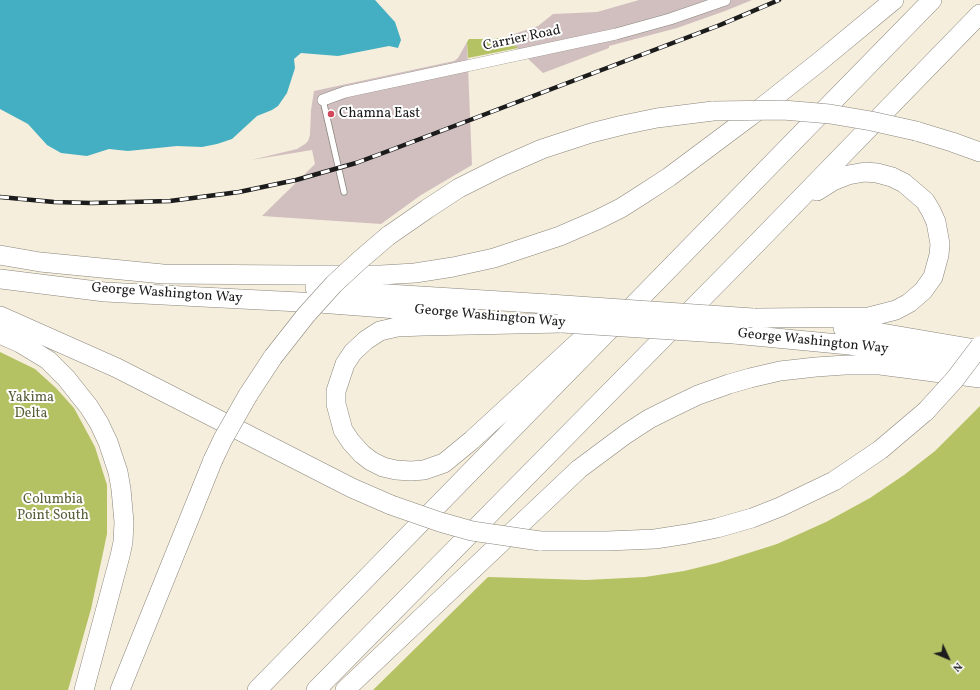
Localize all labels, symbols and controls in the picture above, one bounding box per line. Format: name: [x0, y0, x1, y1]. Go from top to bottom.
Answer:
street label: Carrier Road: [482, 23, 562, 55]
place label: Chamna East: [339, 106, 420, 122]
marker: Chamna East: [326, 109, 336, 119]
street label: George Washington Way: [91, 280, 243, 308]
street label: George Washington Way: [414, 302, 566, 332]
street label: George Washington Way: [737, 326, 889, 358]
park label: Yakima Delta: [8, 390, 54, 422]
park label: Columbia Point South: [17, 492, 89, 524]
north arrow: [928, 638, 968, 678]
text: N: [949, 659, 965, 675]

